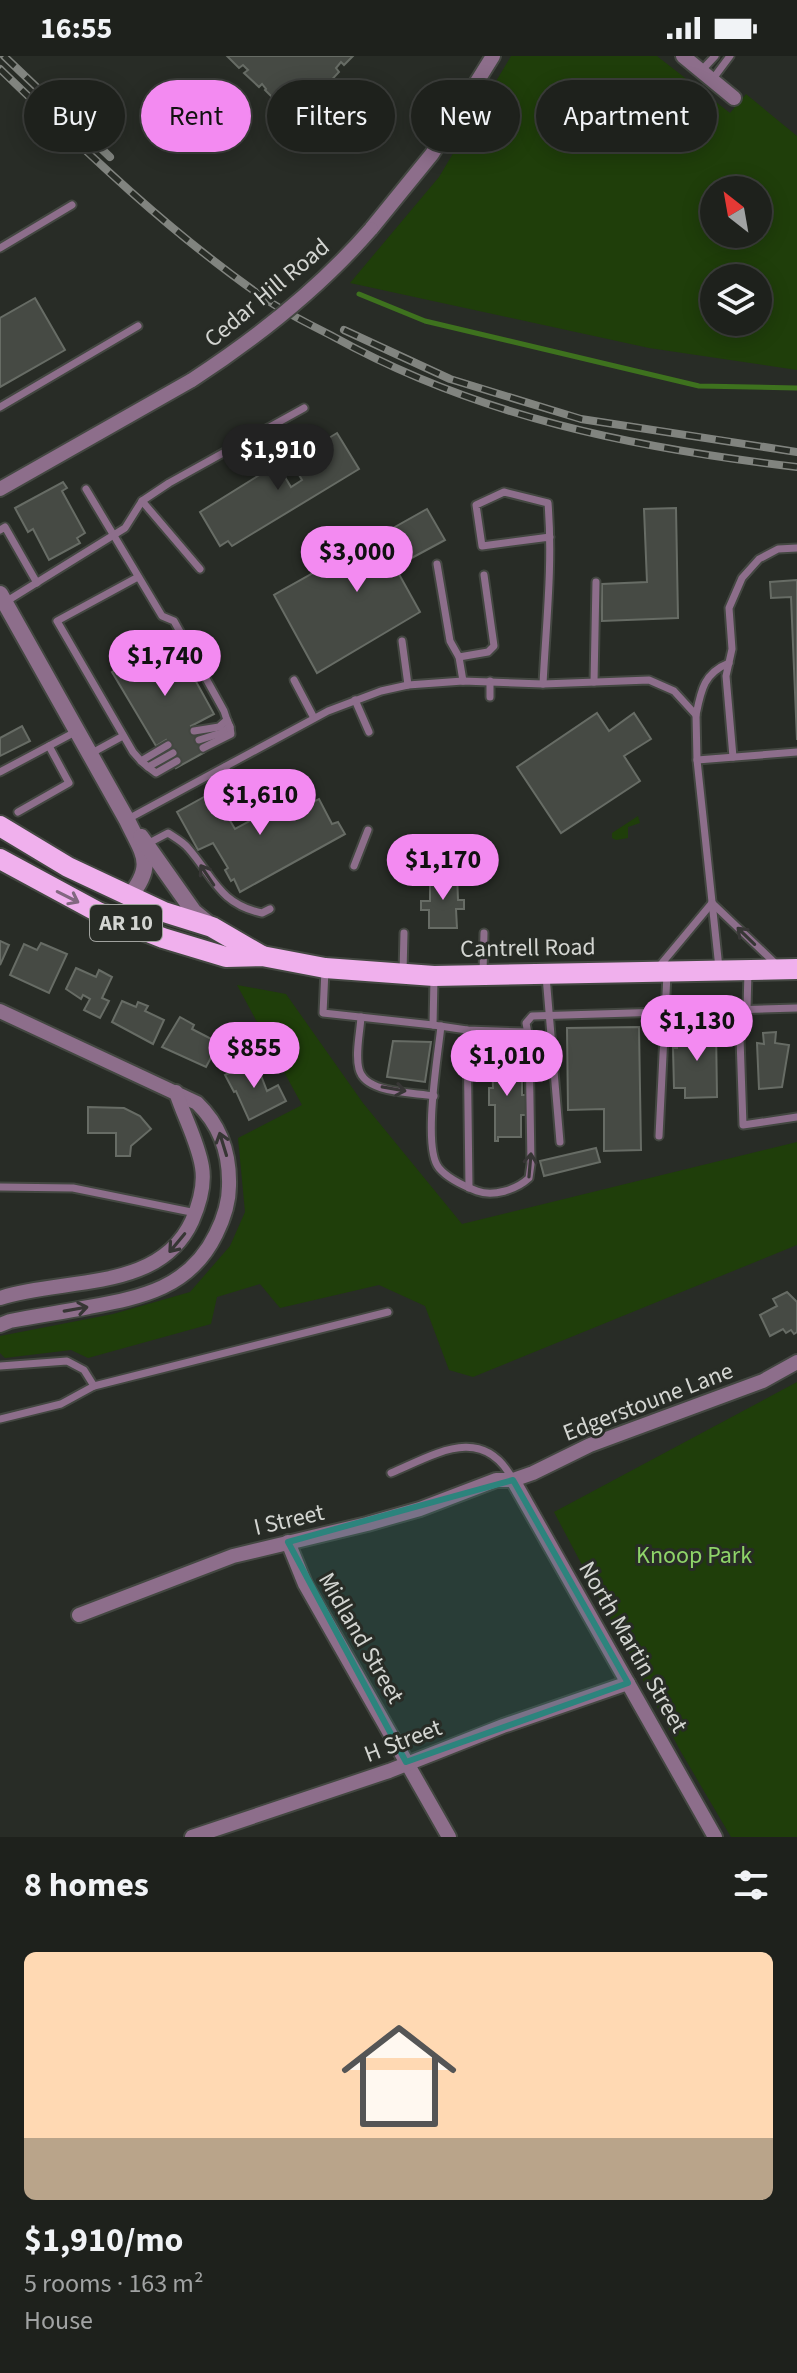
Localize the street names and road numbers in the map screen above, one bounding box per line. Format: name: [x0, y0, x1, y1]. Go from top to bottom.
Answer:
street label: Cedar Hill Road: [197, 230, 337, 356]
road number: AR 10: [90, 905, 162, 941]
street label: Cantrell Road: [460, 929, 596, 967]
street label: Edgerstoune Lane: [558, 1353, 738, 1451]
street label: I Street: [250, 1495, 328, 1545]
street label: North Martin Street: [570, 1555, 696, 1739]
street label: Midland Street: [309, 1566, 413, 1710]
street label: H Street: [359, 1710, 447, 1772]

